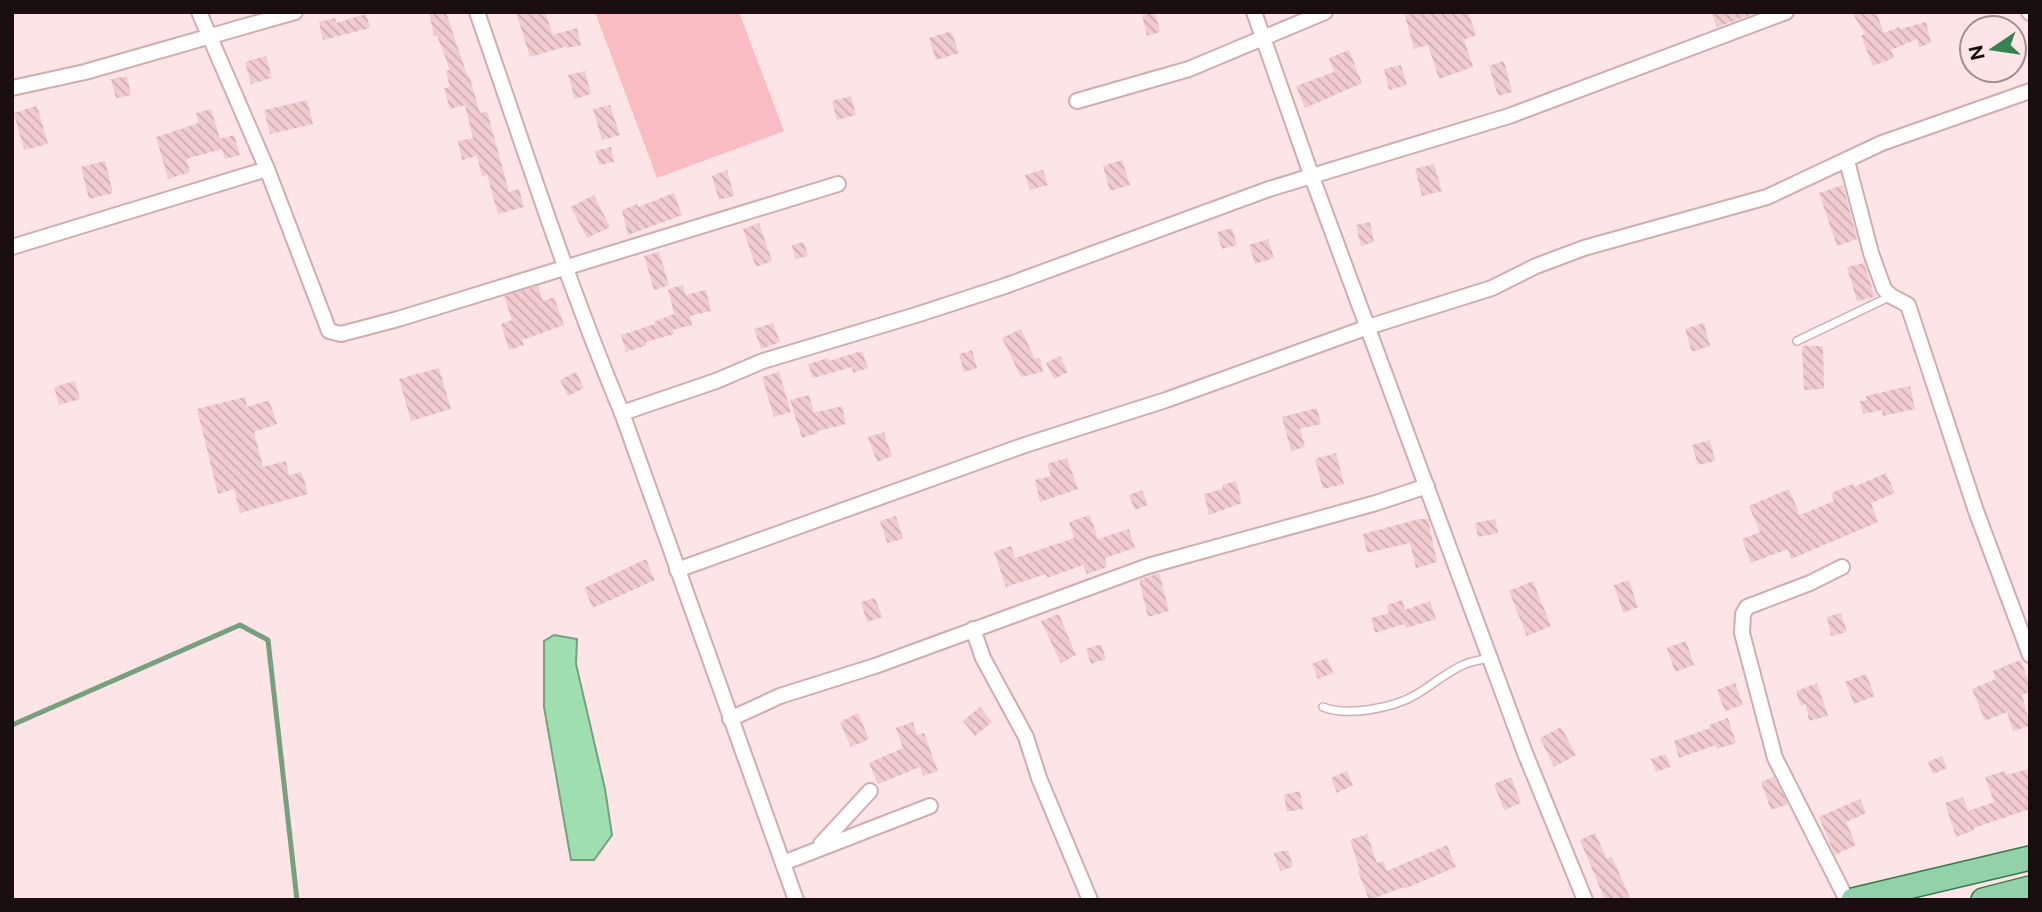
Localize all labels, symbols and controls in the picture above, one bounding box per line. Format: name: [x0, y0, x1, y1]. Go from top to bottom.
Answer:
north arrow: [1958, 14, 2028, 84]
text: N: [1964, 43, 1989, 63]

